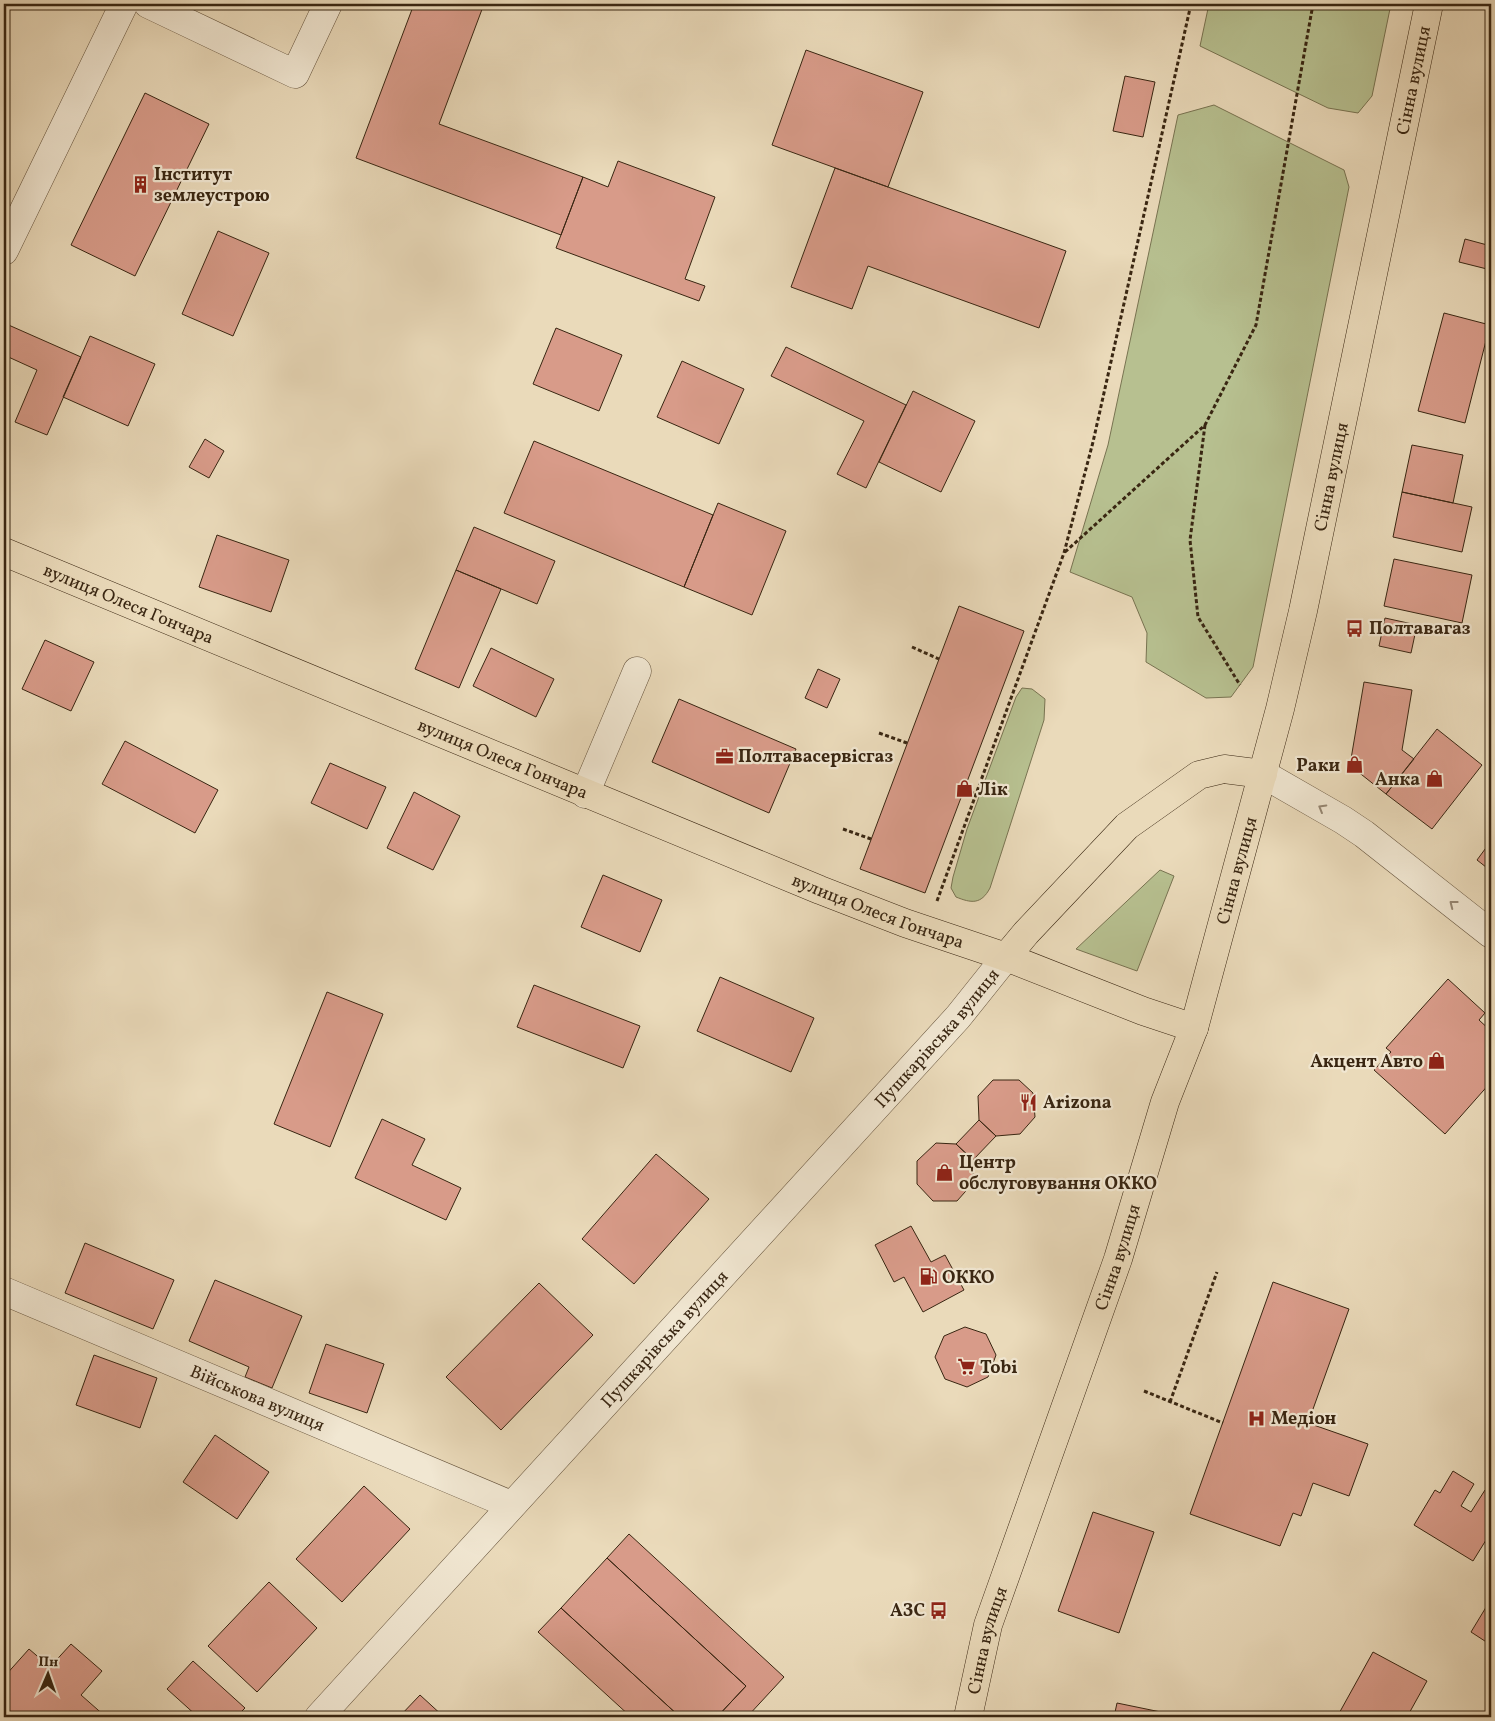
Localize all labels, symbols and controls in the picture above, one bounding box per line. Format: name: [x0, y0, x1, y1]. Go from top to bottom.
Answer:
street label: Сінна вулиця: [1391, 24, 1438, 137]
place label: Інститут землеустрою: [154, 163, 270, 209]
building icon: Інститут землеустрою: [130, 174, 150, 194]
street label: Сінна вулиця: [1309, 420, 1356, 534]
street label: вулиця Олеся Гончара: [39, 559, 217, 651]
place label: Полтавагаз: [1369, 617, 1471, 642]
bus stop icon: Полтавагаз: [1345, 618, 1365, 638]
street label: вулиця Олеся Гончара: [413, 714, 591, 806]
place label: Полтавасервісгаз: [738, 745, 893, 770]
office icon: Полтавасервісгаз: [714, 746, 734, 766]
place label: Раки: [1296, 754, 1340, 779]
shop icon: Раки: [1344, 755, 1364, 775]
place label: Анка: [1375, 768, 1420, 793]
shop icon: Анка: [1424, 769, 1444, 789]
place label: Лік: [978, 778, 1008, 803]
shop icon: Лік: [954, 779, 974, 799]
one-way arrow: [1319, 804, 1328, 814]
street label: Сінна вулиця: [1211, 814, 1264, 928]
street label: вулиця Олеся Гончара: [788, 869, 967, 956]
one-way arrow: [1450, 901, 1459, 909]
street label: Пушкарівська вулиця: [870, 964, 1006, 1114]
place label: Акцент Авто: [1310, 1050, 1423, 1075]
shop icon: Акцент Авто: [1427, 1051, 1447, 1071]
place label: Arizona: [1043, 1091, 1112, 1116]
restaurant icon: Arizona: [1019, 1092, 1039, 1112]
place label: Центр обслуговування ОККО: [959, 1151, 1157, 1197]
shop icon: Центр обслуговування ОККО: [935, 1162, 955, 1182]
street label: Сінна вулиця: [1090, 1201, 1148, 1314]
street label: Пушкарівська вулиця: [596, 1266, 735, 1414]
place label: ОККО: [942, 1266, 995, 1291]
fuel station icon: ОККО: [918, 1267, 938, 1287]
place label: Tobi: [980, 1356, 1018, 1381]
supermarket icon: Tobi: [956, 1357, 976, 1377]
street label: Військова вулиця: [186, 1360, 328, 1439]
place label: Медіон: [1271, 1407, 1337, 1432]
hospital icon: Медіон: [1247, 1408, 1267, 1428]
street label: Сінна вулиця: [962, 1583, 1015, 1697]
place label: АЗС: [890, 1599, 925, 1624]
bus stop icon: АЗС: [929, 1600, 949, 1620]
north arrow: [22, 1648, 72, 1698]
text: Пн: [38, 1653, 59, 1672]

